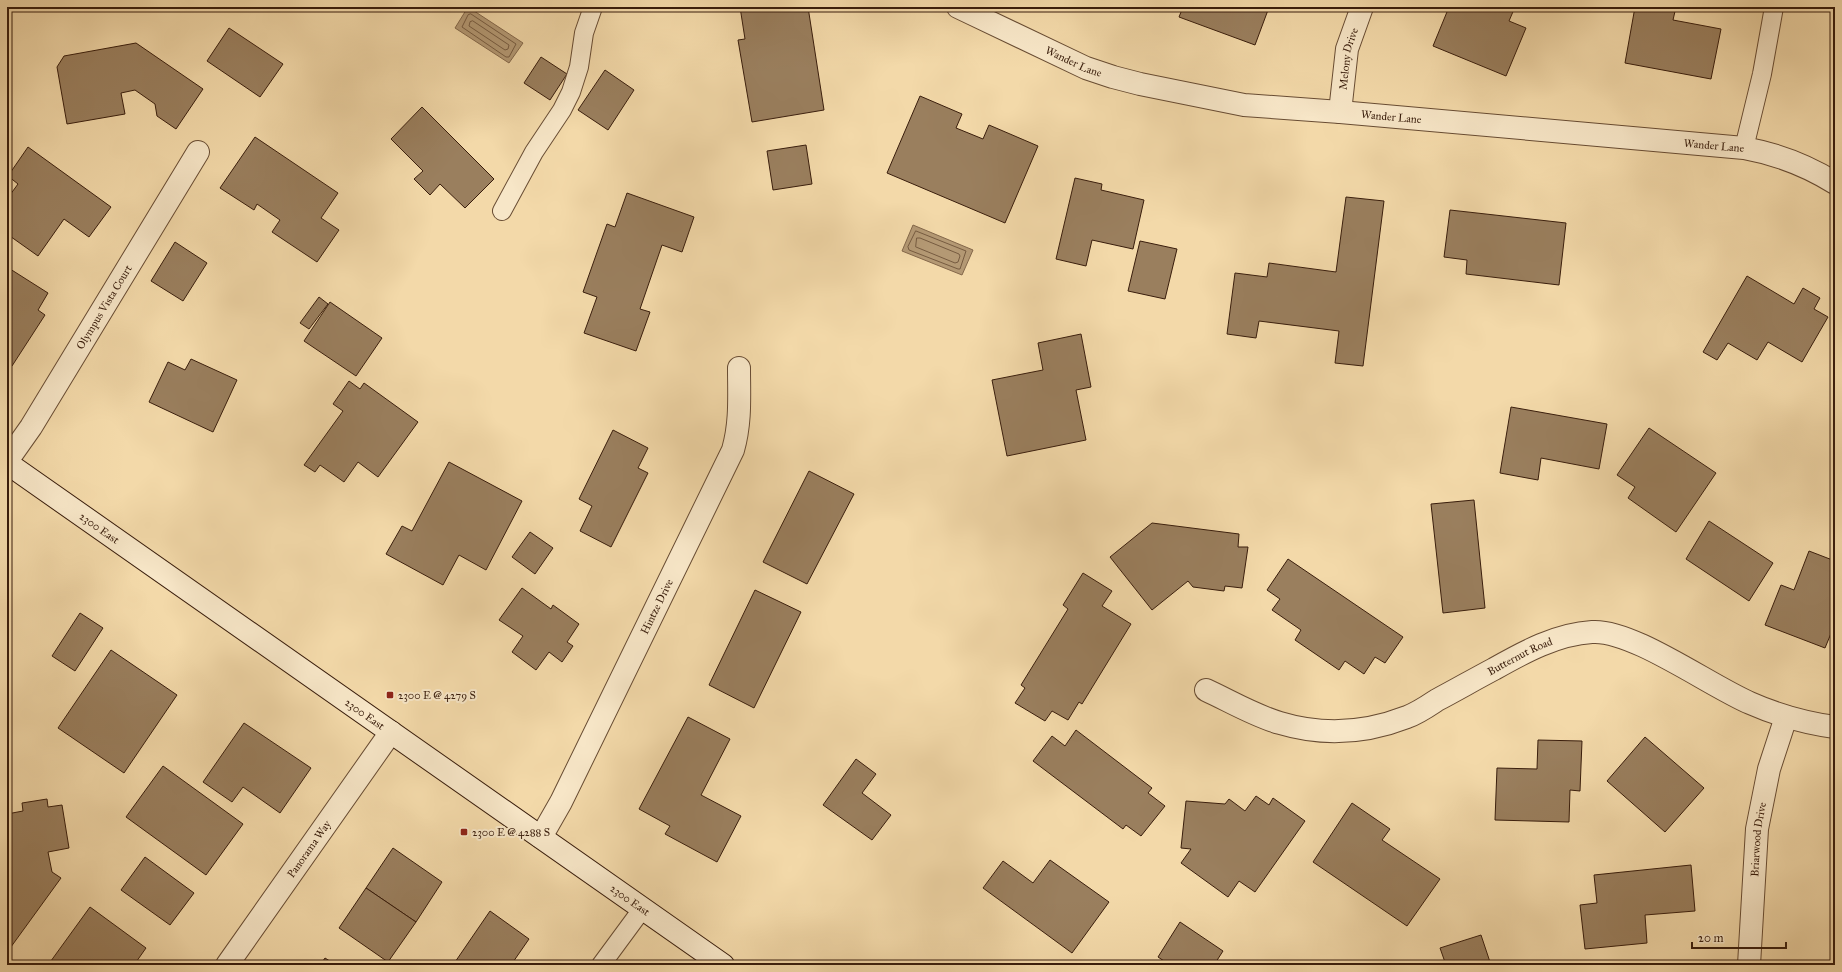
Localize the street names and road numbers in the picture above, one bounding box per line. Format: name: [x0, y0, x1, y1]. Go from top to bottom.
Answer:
street label: Melony Drive: [1336, 26, 1361, 90]
street label: Wander Lane: [1043, 43, 1104, 79]
street label: Wander Lane: [1361, 107, 1422, 126]
street label: Wander Lane: [1683, 136, 1745, 155]
street label: Olympus Vista Court: [73, 262, 134, 351]
street label: 2300 East: [77, 509, 122, 546]
street label: Hintze Drive: [638, 576, 676, 636]
street label: Butternut Road: [1485, 634, 1555, 678]
street label: 2300 East: [342, 695, 387, 732]
street label: Briarwood Drive: [1748, 801, 1769, 877]
street label: Panorama Way: [284, 817, 334, 880]
street label: 2300 East: [608, 881, 653, 918]

